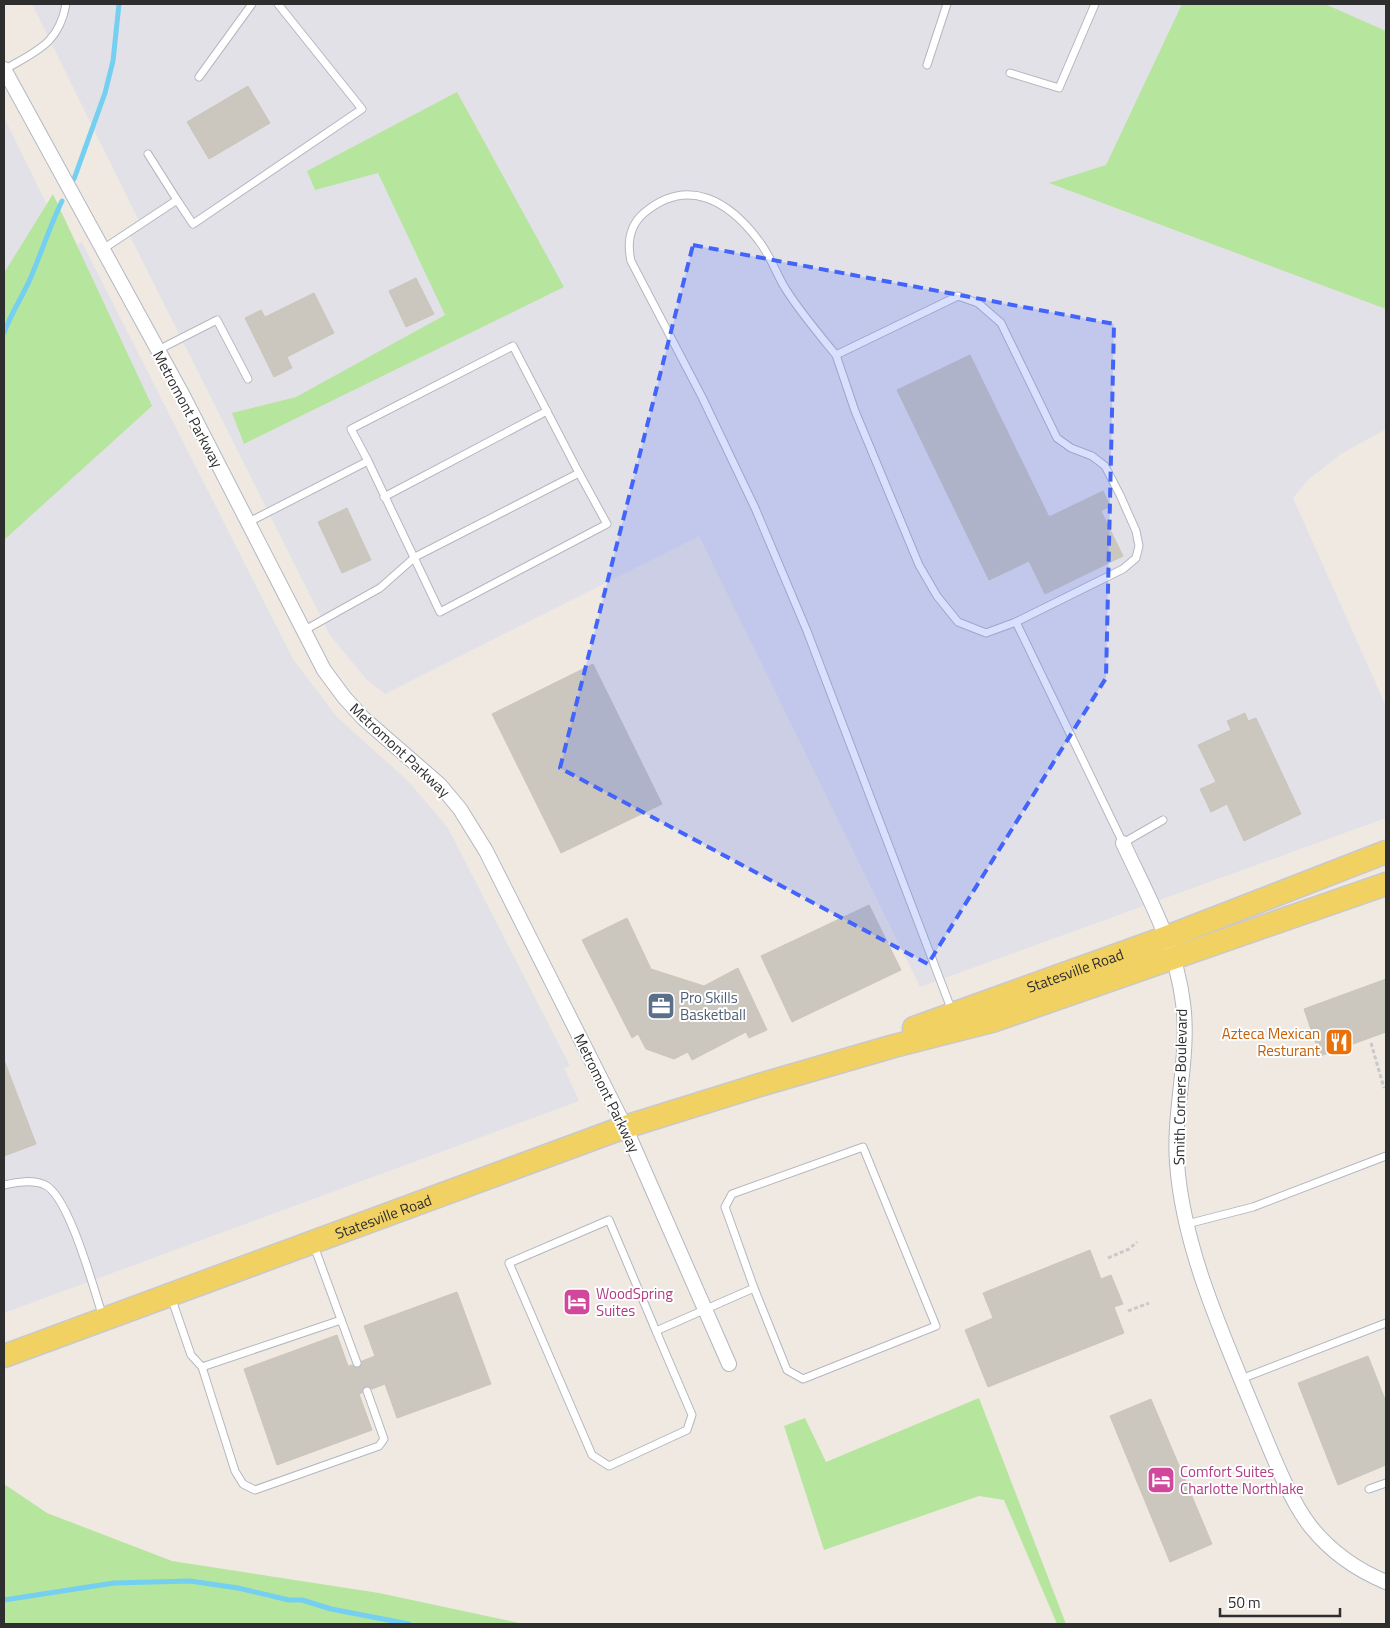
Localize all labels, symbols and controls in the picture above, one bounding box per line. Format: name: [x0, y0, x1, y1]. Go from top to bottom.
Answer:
street label: Metromont Parkway: [147, 346, 229, 472]
street label: Metromont Parkway: [345, 697, 455, 803]
street label: Statesville Road: [1023, 942, 1126, 998]
place label: Pro Skills Basketball: [680, 986, 746, 1026]
office icon: Pro Skills Basketball: [646, 991, 676, 1021]
street label: Smith Corners Boulevard: [1167, 1009, 1193, 1165]
place label: Azteca Mexican Resturant: [1222, 1022, 1321, 1062]
restaurant icon: Azteca Mexican Resturant: [1324, 1027, 1354, 1057]
street label: Metromont Parkway: [568, 1030, 646, 1156]
street label: Statesville Road: [332, 1188, 435, 1245]
place label: WoodSpring Suites: [596, 1282, 673, 1322]
hotel icon: WoodSpring Suites: [562, 1287, 592, 1317]
place label: Comfort Suites Charlotte Northlake: [1180, 1460, 1304, 1500]
hotel icon: Comfort Suites Charlotte Northlake: [1146, 1465, 1176, 1495]
scale bar: [1220, 1586, 1340, 1618]
text: 50 m: [1228, 1591, 1261, 1614]

